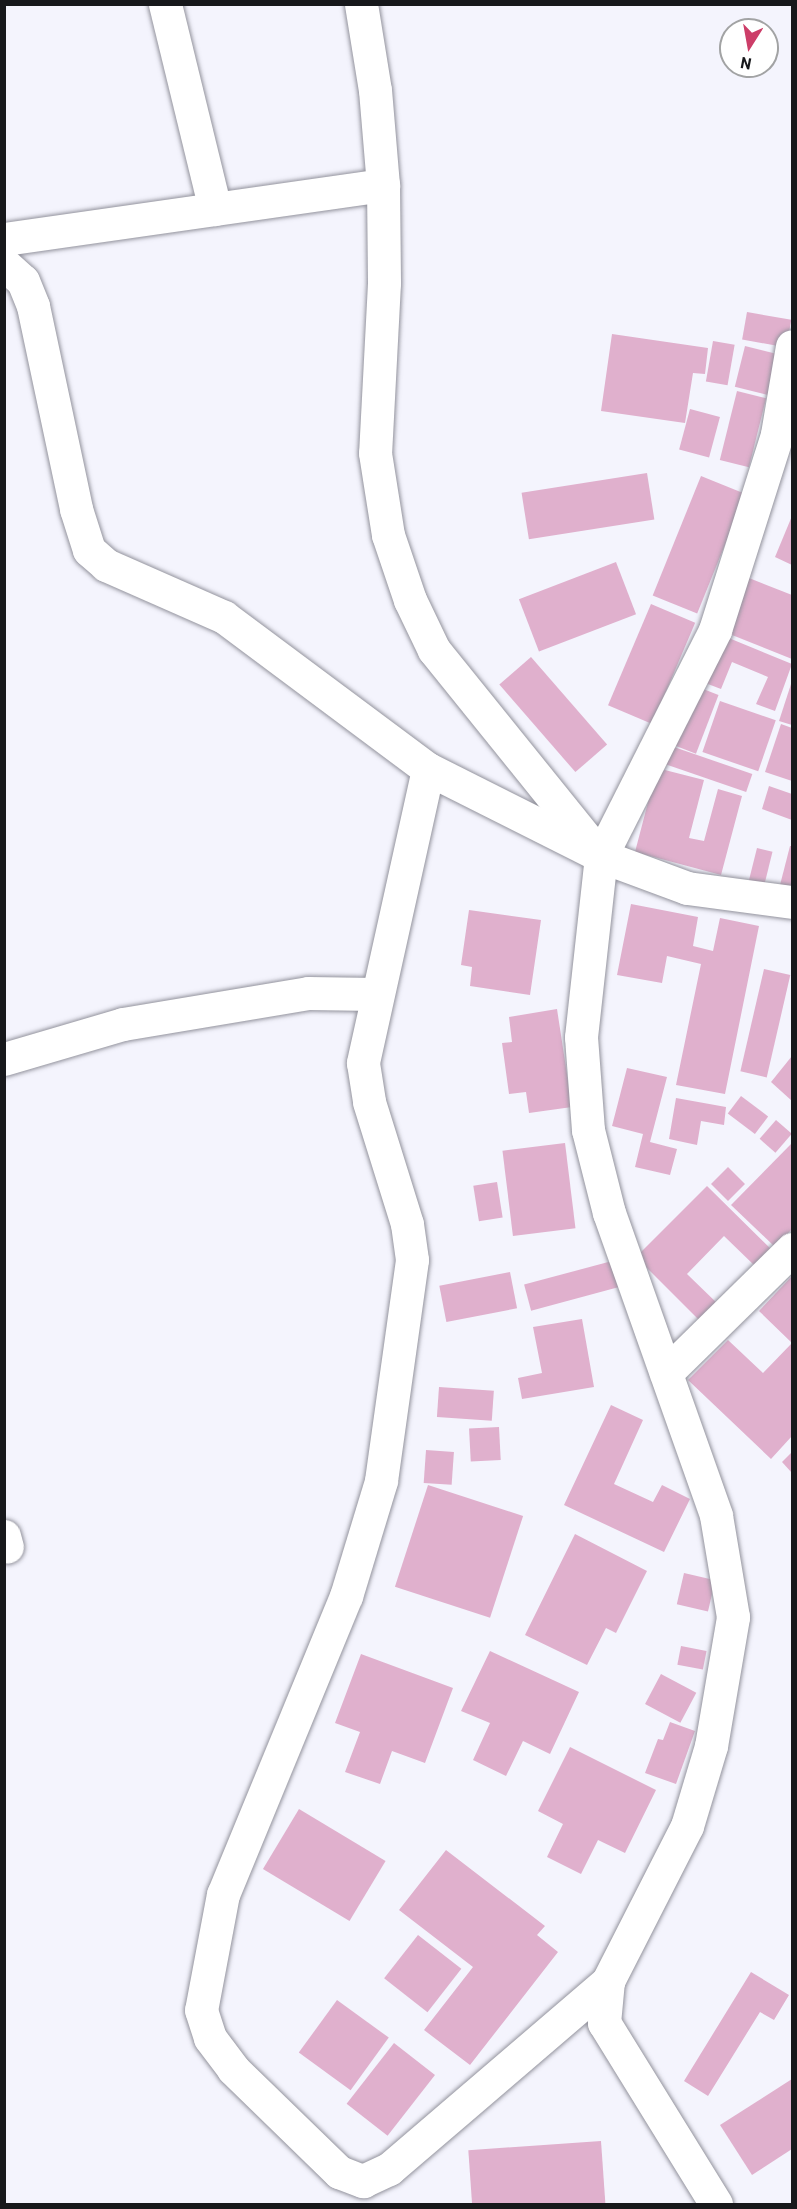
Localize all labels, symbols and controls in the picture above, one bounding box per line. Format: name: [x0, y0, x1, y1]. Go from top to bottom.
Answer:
north arrow: [719, 18, 779, 78]
text: N: [739, 54, 753, 75]

